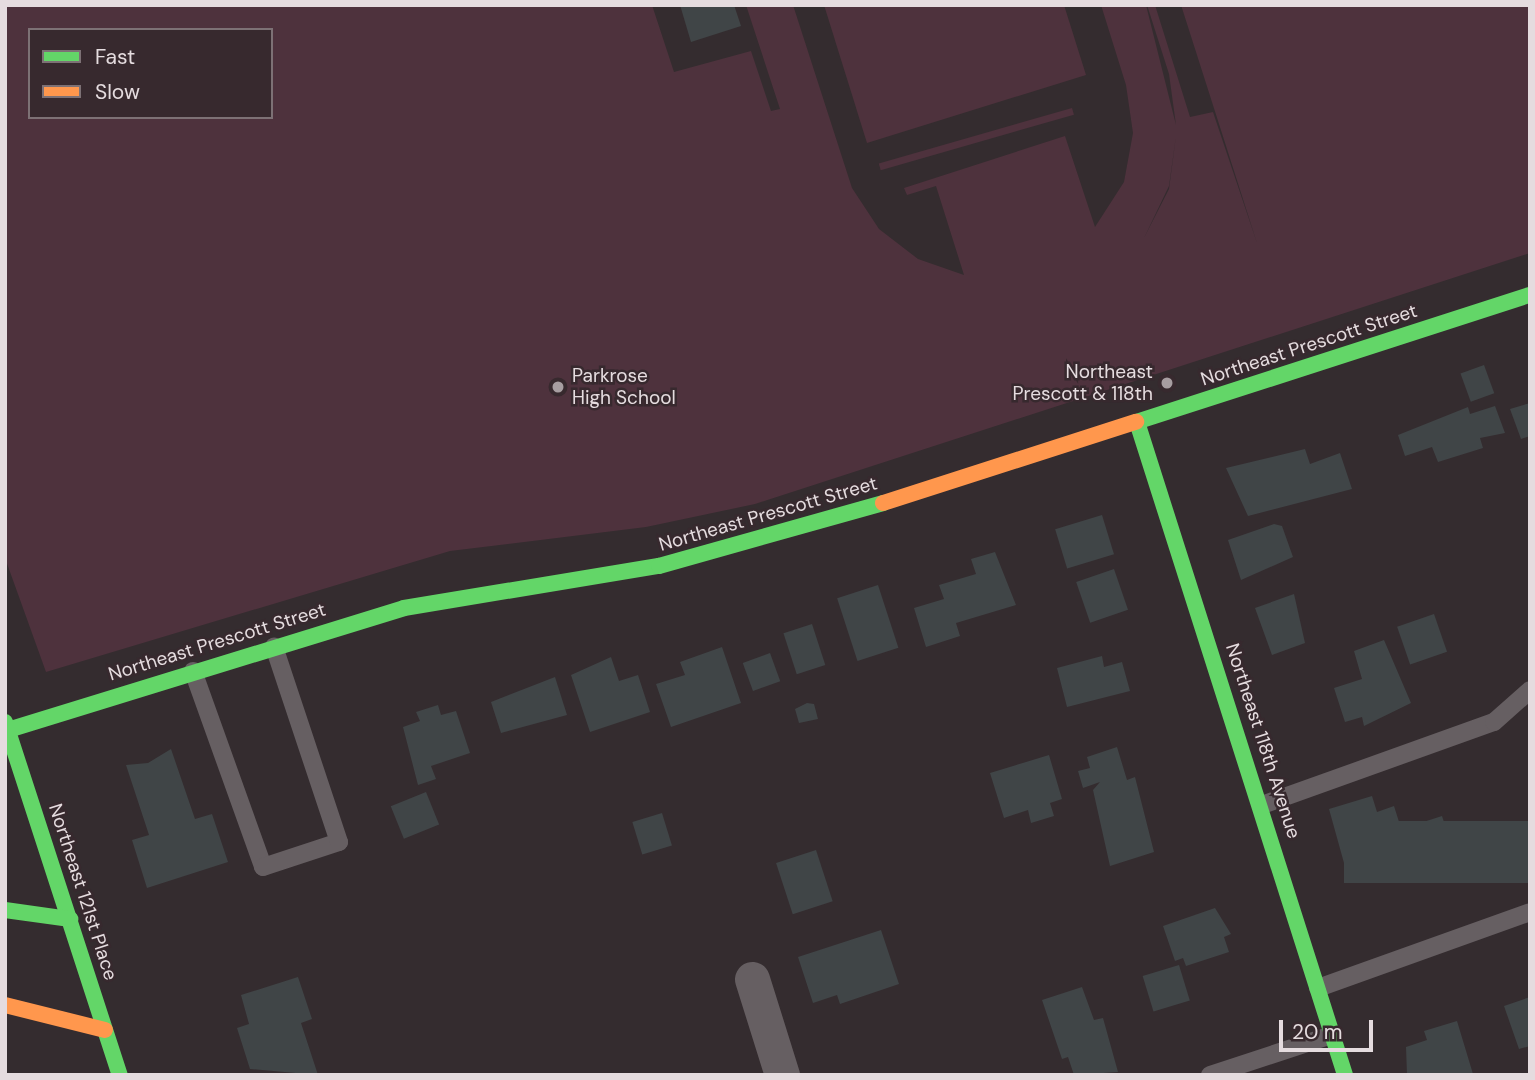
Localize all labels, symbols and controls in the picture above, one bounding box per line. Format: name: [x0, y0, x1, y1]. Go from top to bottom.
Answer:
legend: [28, 28, 273, 119]
text: Fast: [95, 43, 135, 71]
text: Slow: [95, 78, 140, 106]
street label: Northeast Prescott Street: [1198, 299, 1420, 391]
place label: Northeast Prescott & 118th: [1012, 361, 1153, 405]
place label: Parkrose High School: [572, 365, 676, 409]
marker: Northeast Prescott & 118th: [1159, 375, 1175, 391]
marker: Parkrose High School: [550, 379, 566, 395]
street label: Northeast Prescott Street: [656, 472, 880, 556]
street label: Northeast Prescott Street: [106, 598, 328, 686]
street label: Northeast 118th Avenue: [1221, 640, 1305, 842]
street label: Northeast 121st Place: [44, 801, 122, 983]
scale bar: [1283, 1006, 1378, 1050]
text: 20 m: [1292, 1018, 1343, 1046]

